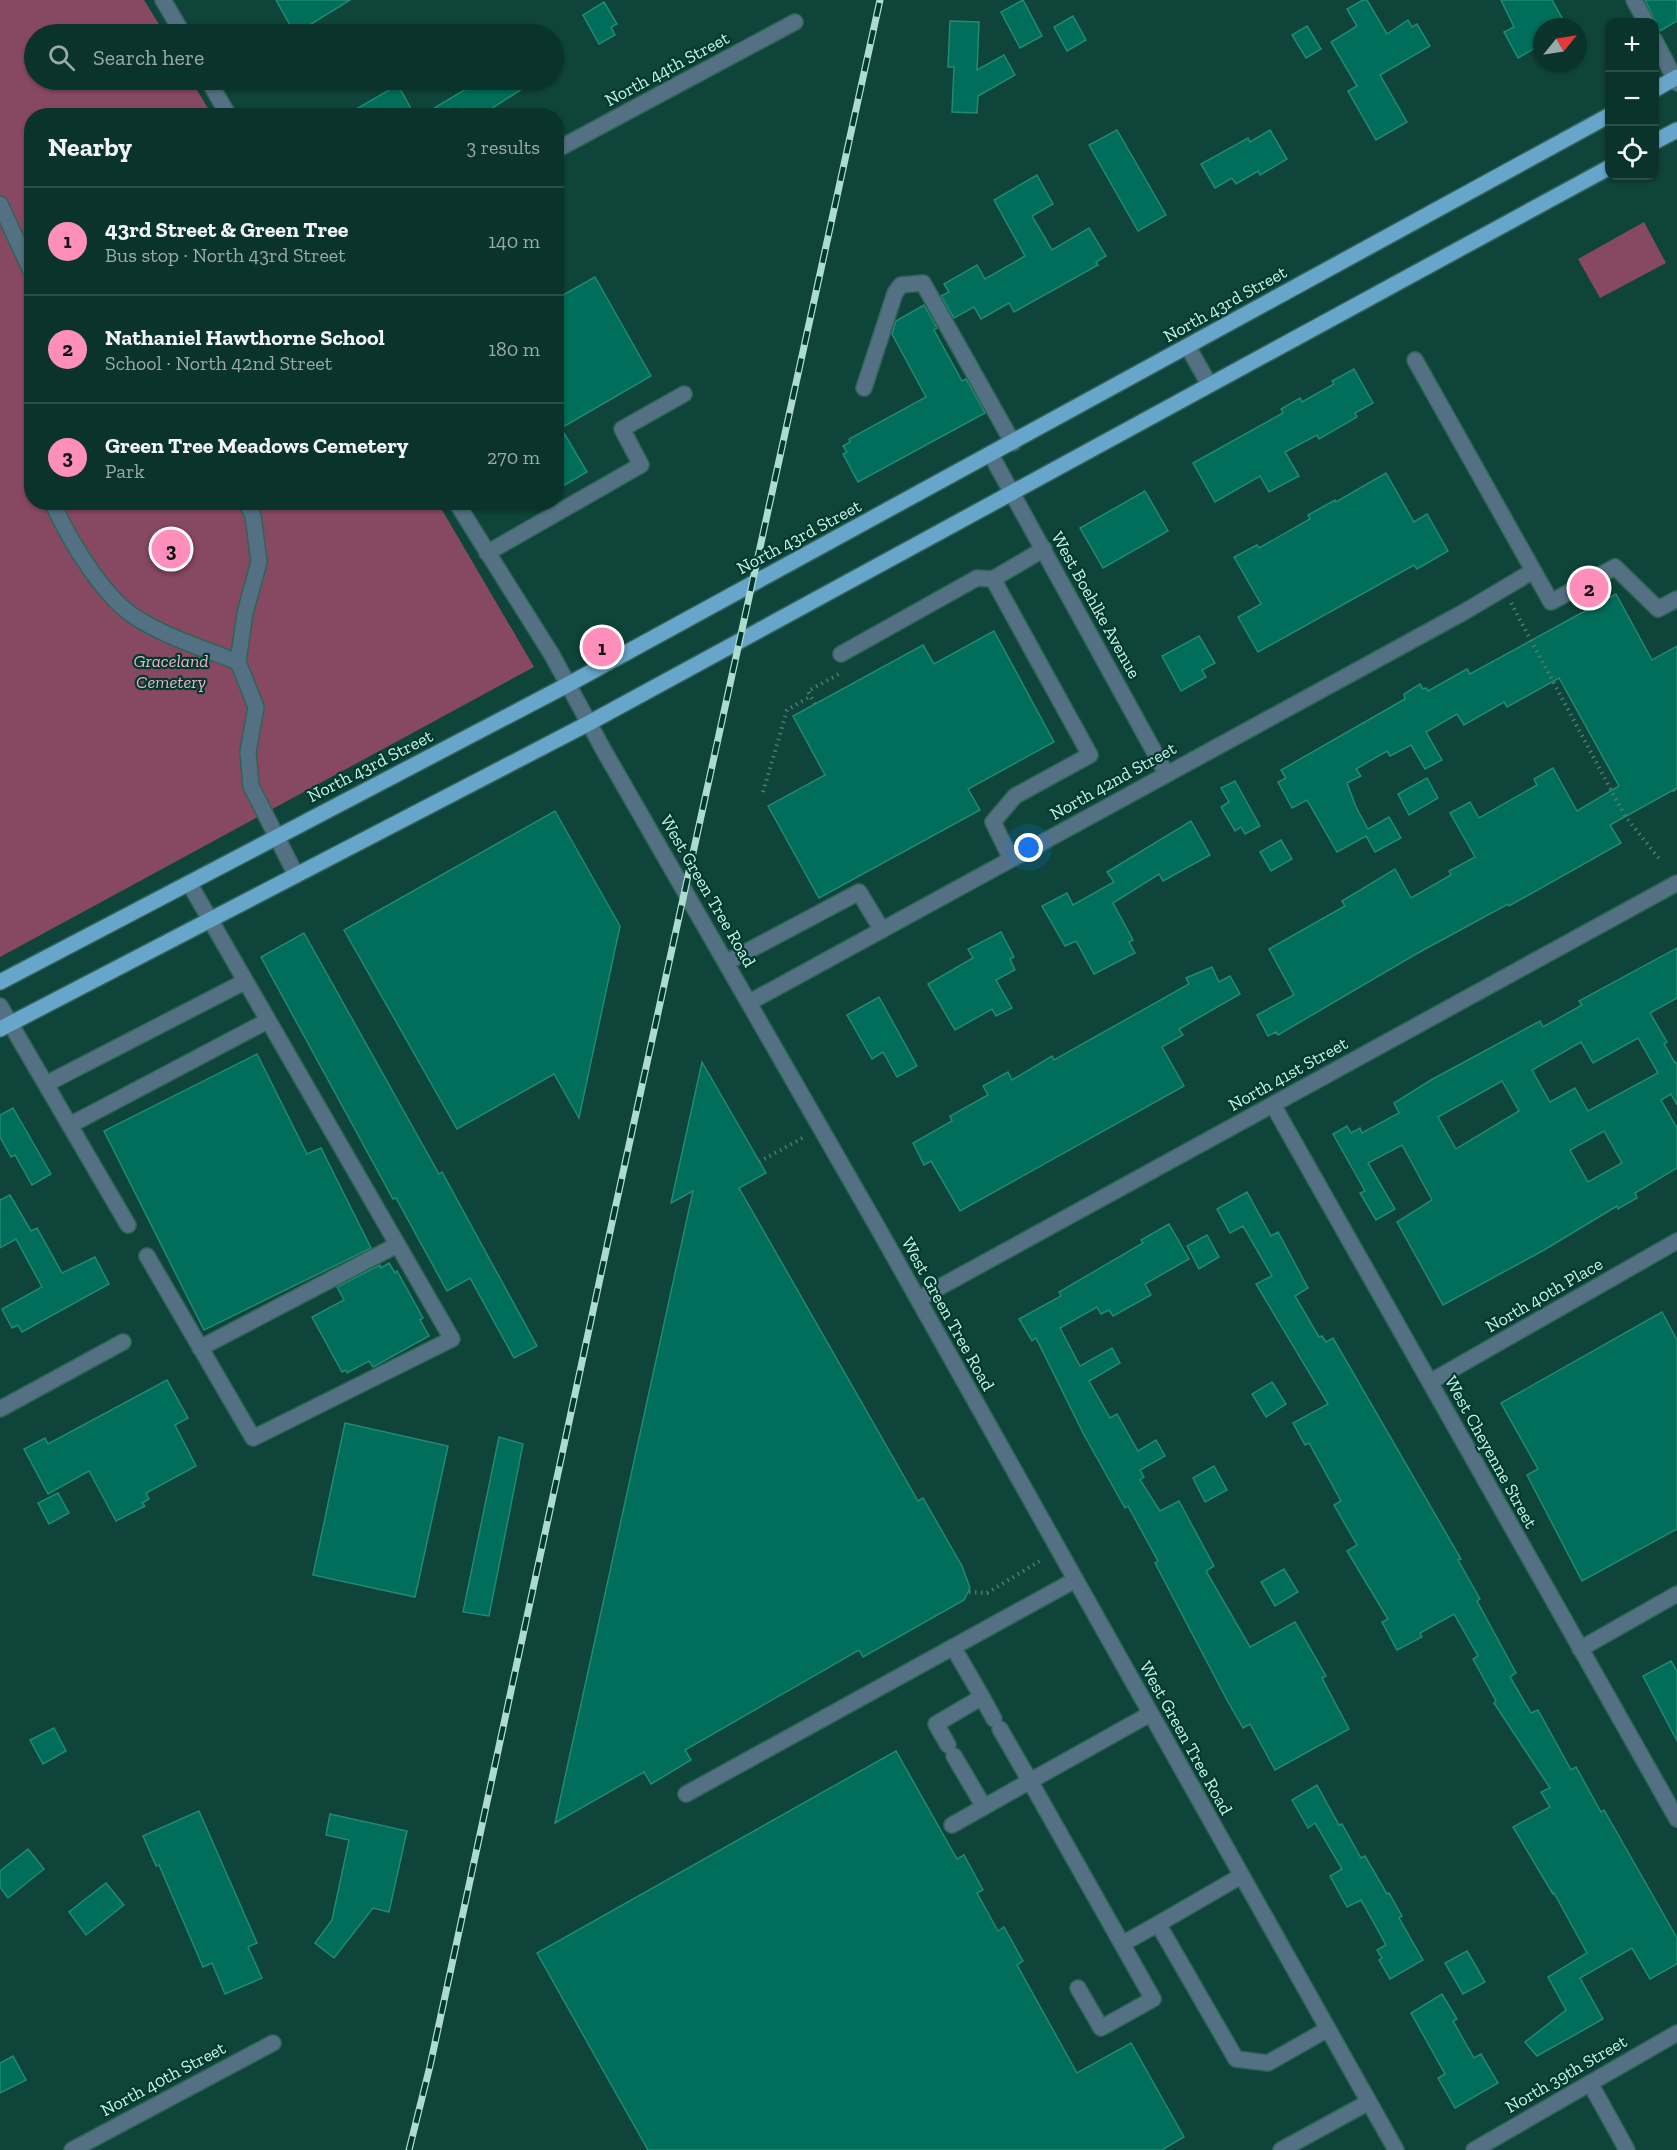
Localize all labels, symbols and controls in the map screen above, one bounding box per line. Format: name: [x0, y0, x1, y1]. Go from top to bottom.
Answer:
north arrow: [1533, 18, 1587, 72]
map controls: [1605, 18, 1659, 180]
button: +: [1605, 18, 1659, 72]
search box: [24, 24, 564, 90]
street label: North 44th Street: [601, 27, 733, 111]
icon: search: [45, 41, 78, 74]
text: Search here: [93, 44, 204, 71]
button: −: [1605, 72, 1659, 126]
button: locate: [1605, 126, 1659, 180]
text: Nearby: [48, 131, 132, 163]
text: 3 results: [466, 135, 540, 159]
text: 43rd Street & Green Tree: [105, 216, 348, 243]
text: 1: [63, 229, 72, 253]
text: 140 m: [488, 229, 540, 253]
text: Bus stop · North 43rd Street: [105, 243, 346, 267]
street label: North 43rd Street: [1159, 261, 1291, 347]
text: Nathaniel Hawthorne School: [105, 324, 385, 351]
text: 2: [62, 337, 73, 361]
text: 180 m: [488, 337, 540, 361]
text: School · North 42nd Street: [105, 351, 332, 375]
text: Green Tree Meadows Cemetery: [105, 432, 409, 459]
text: 3: [62, 445, 73, 469]
text: 270 m: [487, 445, 540, 469]
text: Park: [105, 459, 145, 483]
street label: North 43rd Street: [733, 495, 865, 579]
pin: 3: [152, 526, 190, 572]
street label: West Boehlke Avenue: [1046, 528, 1146, 682]
pin: 2: [1570, 566, 1608, 610]
pin: 1: [582, 624, 622, 670]
park label: Graceland Cemetery: [133, 650, 209, 693]
street label: North 43rd Street: [304, 725, 437, 807]
street label: North 42nd Street: [1046, 737, 1180, 825]
street label: West Green Tree Road: [655, 811, 761, 971]
your location: [1014, 833, 1043, 862]
street label: North 41st Street: [1224, 1032, 1352, 1116]
street label: West Green Tree Road: [897, 1233, 999, 1395]
street label: North 40th Place: [1481, 1253, 1607, 1337]
street label: West Cheyenne Street: [1440, 1372, 1542, 1532]
street label: West Green Tree Road: [1135, 1657, 1237, 1819]
street label: North 39th Street: [1501, 2030, 1631, 2118]
street label: North 40th Street: [97, 2037, 230, 2121]

